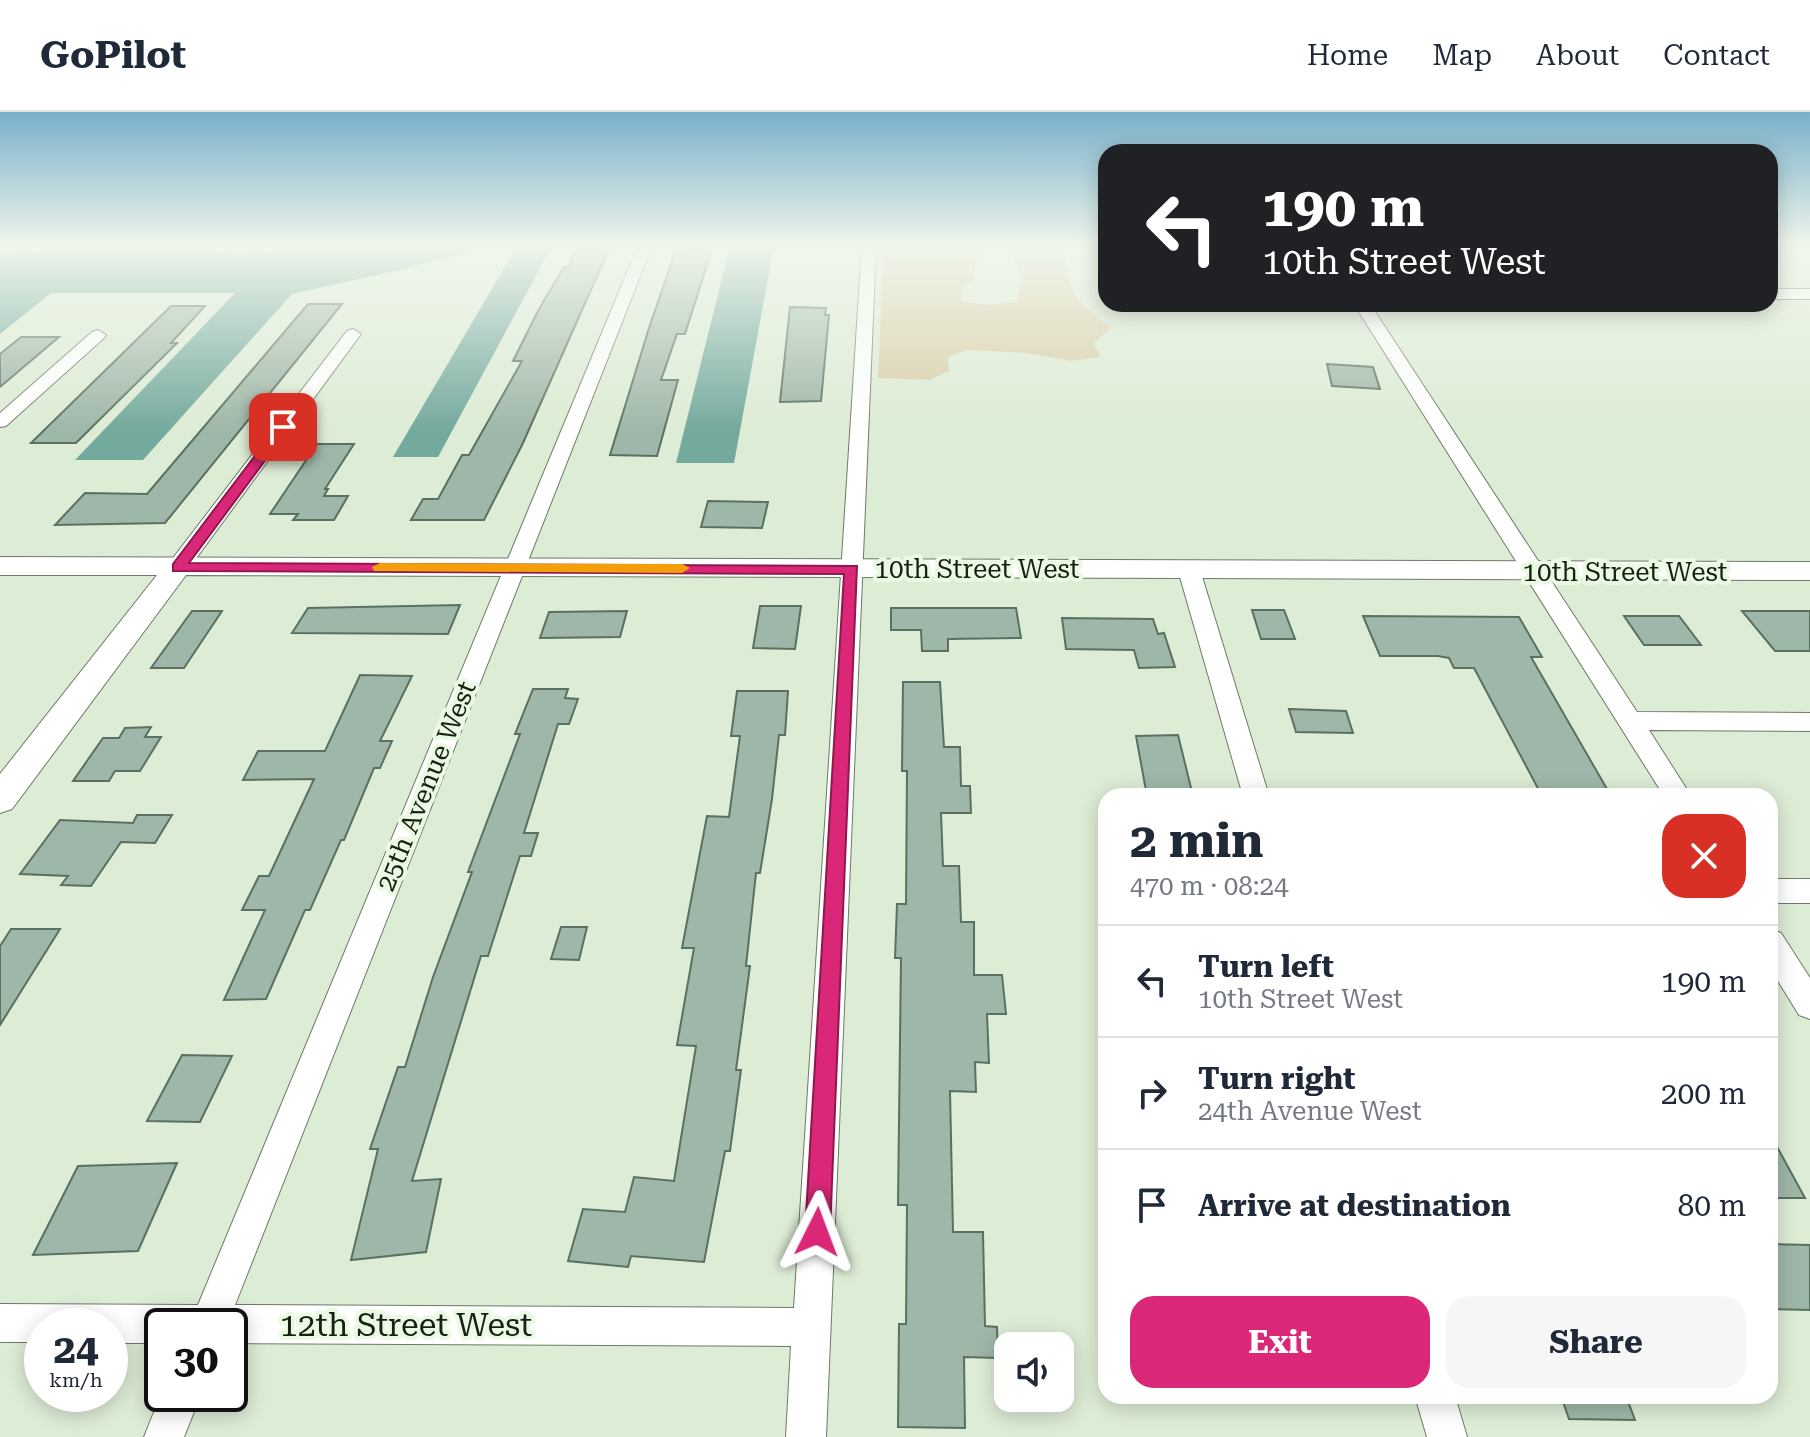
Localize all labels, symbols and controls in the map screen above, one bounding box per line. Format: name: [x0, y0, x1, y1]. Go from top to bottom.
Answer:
text: GoPilot: [40, 33, 186, 77]
text: Home: [1307, 39, 1388, 72]
text: Map: [1432, 39, 1492, 72]
text: About: [1536, 39, 1619, 72]
text: Contact: [1663, 39, 1770, 72]
text: 190 m: [1262, 174, 1424, 240]
icon: left: [1130, 176, 1234, 280]
text: 10th Street West: [1262, 241, 1546, 283]
pin: [249, 393, 317, 461]
icon: arrive: [261, 405, 305, 449]
street label: 10th Street West: [875, 554, 1080, 584]
street label: 10th Street West: [1523, 557, 1728, 587]
street label: 25th Avenue West: [370, 676, 482, 895]
text: 2 min: [1130, 813, 1263, 869]
button: close: [1662, 814, 1746, 898]
text: 470 m · 08:24: [1130, 871, 1289, 901]
text: Turn left: [1198, 949, 1334, 984]
icon: left: [1130, 959, 1174, 1003]
text: 190 m: [1661, 964, 1746, 999]
text: 10th Street West: [1198, 984, 1403, 1014]
text: Turn right: [1198, 1061, 1355, 1096]
icon: right: [1130, 1071, 1174, 1115]
text: 200 m: [1661, 1076, 1746, 1111]
text: 24th Avenue West: [1198, 1096, 1422, 1126]
icon: arrive: [1130, 1183, 1174, 1227]
text: Arrive at destination: [1198, 1188, 1511, 1223]
text: 80 m: [1677, 1188, 1746, 1223]
position arrow: [775, 1190, 859, 1274]
button: Exit: [1130, 1296, 1430, 1388]
button: Share: [1446, 1296, 1746, 1388]
street label: 12th Street West: [280, 1306, 532, 1344]
speed limit sign: 30: [144, 1308, 248, 1412]
text: 24: [54, 1326, 98, 1373]
map controls: [994, 1332, 1074, 1412]
button: sound: [994, 1332, 1074, 1412]
text: km/h: [49, 1368, 103, 1392]

